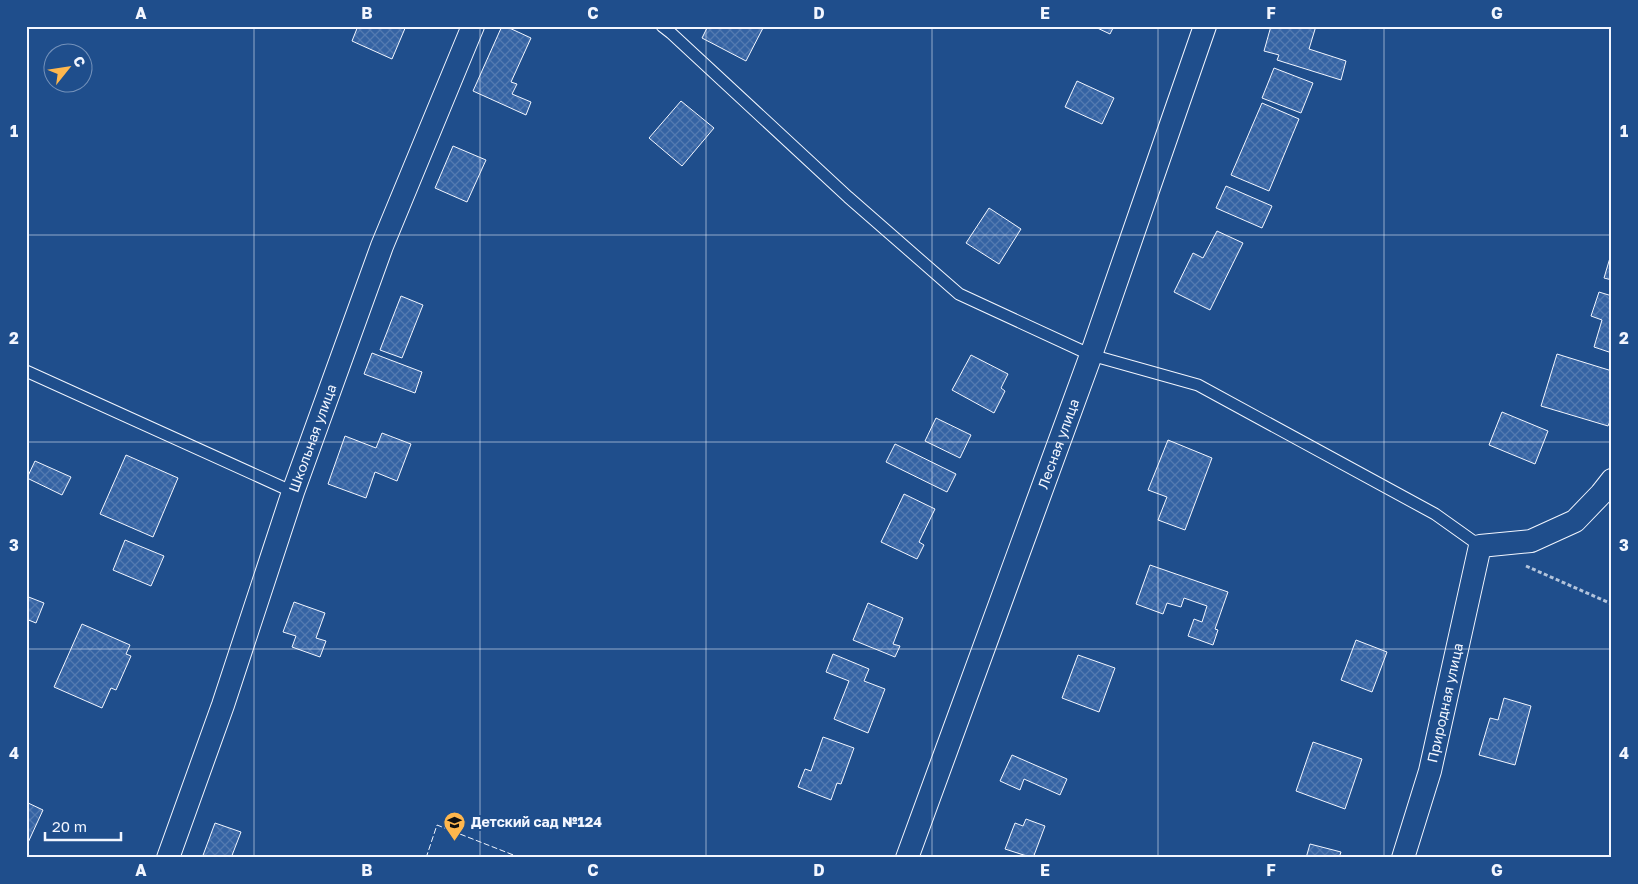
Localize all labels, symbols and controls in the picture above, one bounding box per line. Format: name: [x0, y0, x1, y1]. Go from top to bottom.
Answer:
text: A: [135, 3, 147, 23]
text: B: [361, 3, 373, 23]
text: C: [587, 3, 599, 23]
text: D: [813, 3, 825, 23]
text: E: [1040, 3, 1050, 23]
text: F: [1266, 3, 1276, 23]
text: G: [1491, 3, 1503, 23]
north arrow: [42, 42, 92, 92]
text: С: [70, 53, 90, 70]
text: 1: [10, 121, 18, 141]
text: 1: [1620, 121, 1628, 141]
text: 2: [9, 328, 19, 348]
text: 2: [1619, 328, 1629, 348]
street label: Школьная улица: [285, 381, 339, 495]
street label: Лесная улица: [1034, 396, 1082, 491]
text: 3: [9, 535, 19, 555]
text: 3: [1619, 535, 1629, 555]
street label: Природная улица: [1423, 641, 1466, 764]
text: 4: [9, 743, 19, 763]
text: 4: [1619, 743, 1629, 763]
scale bar: [45, 809, 121, 841]
school or university icon: Детский сад №124: [443, 810, 467, 841]
place label: Детский сад №124: [471, 813, 602, 830]
text: 20 m: [52, 817, 87, 835]
text: A: [135, 860, 147, 880]
text: B: [361, 860, 373, 880]
text: C: [587, 860, 599, 880]
text: D: [813, 860, 825, 880]
text: E: [1040, 860, 1050, 880]
text: F: [1266, 860, 1276, 880]
text: G: [1491, 860, 1503, 880]

